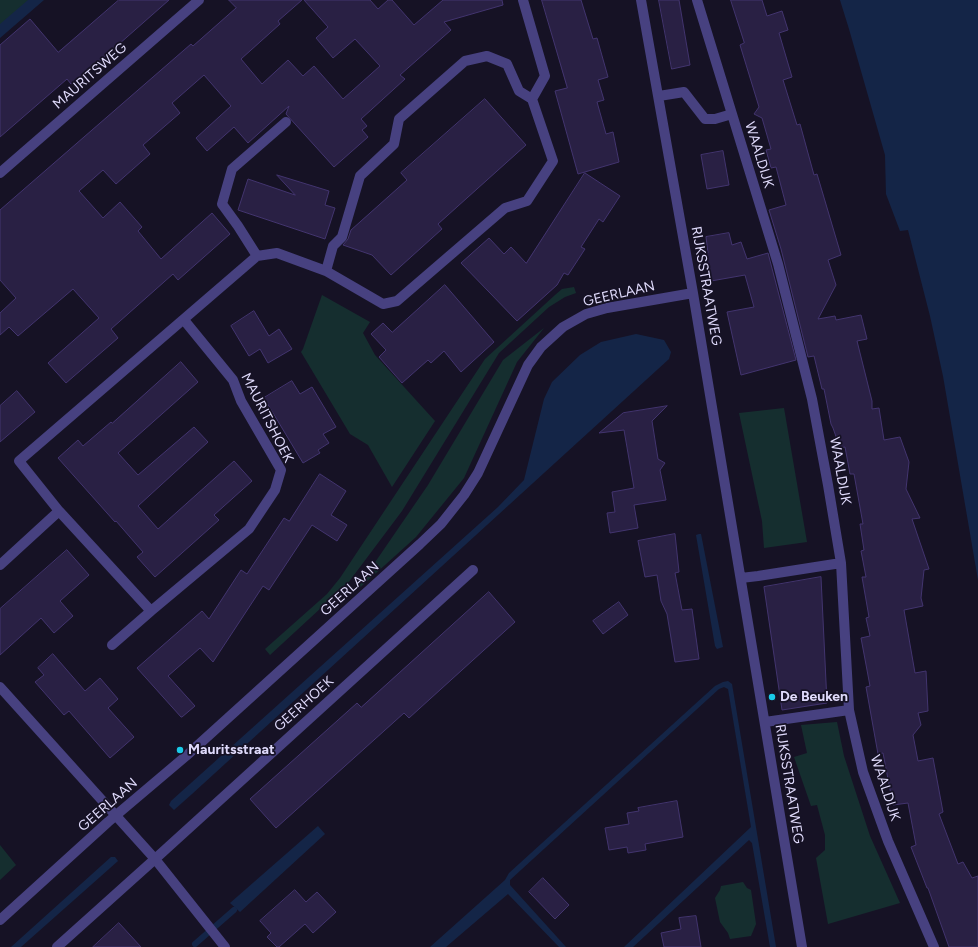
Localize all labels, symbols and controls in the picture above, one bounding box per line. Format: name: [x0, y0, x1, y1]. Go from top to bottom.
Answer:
street label: MAURITSWEG: [50, 39, 130, 113]
street label: WAALDIJK: [741, 120, 777, 190]
street label: RIJKSSTRAATWEG: [687, 225, 725, 347]
street label: GEERLAAN: [582, 278, 656, 310]
street label: MAURITSHOEK: [237, 370, 297, 466]
street label: WAALDIJK: [826, 436, 854, 506]
street label: GEERLAAN: [317, 558, 383, 620]
street label: GEERHOEK: [271, 673, 337, 735]
place label: De Beuken: [780, 689, 848, 705]
marker: De Beuken: [767, 692, 777, 702]
street label: RIJKSSTRAATWEG: [771, 723, 807, 845]
place label: Mauritsstraat: [188, 742, 275, 758]
marker: Mauritsstraat: [175, 745, 185, 755]
street label: WAALDIJK: [866, 753, 904, 823]
street label: GEERLAAN: [75, 775, 141, 835]

